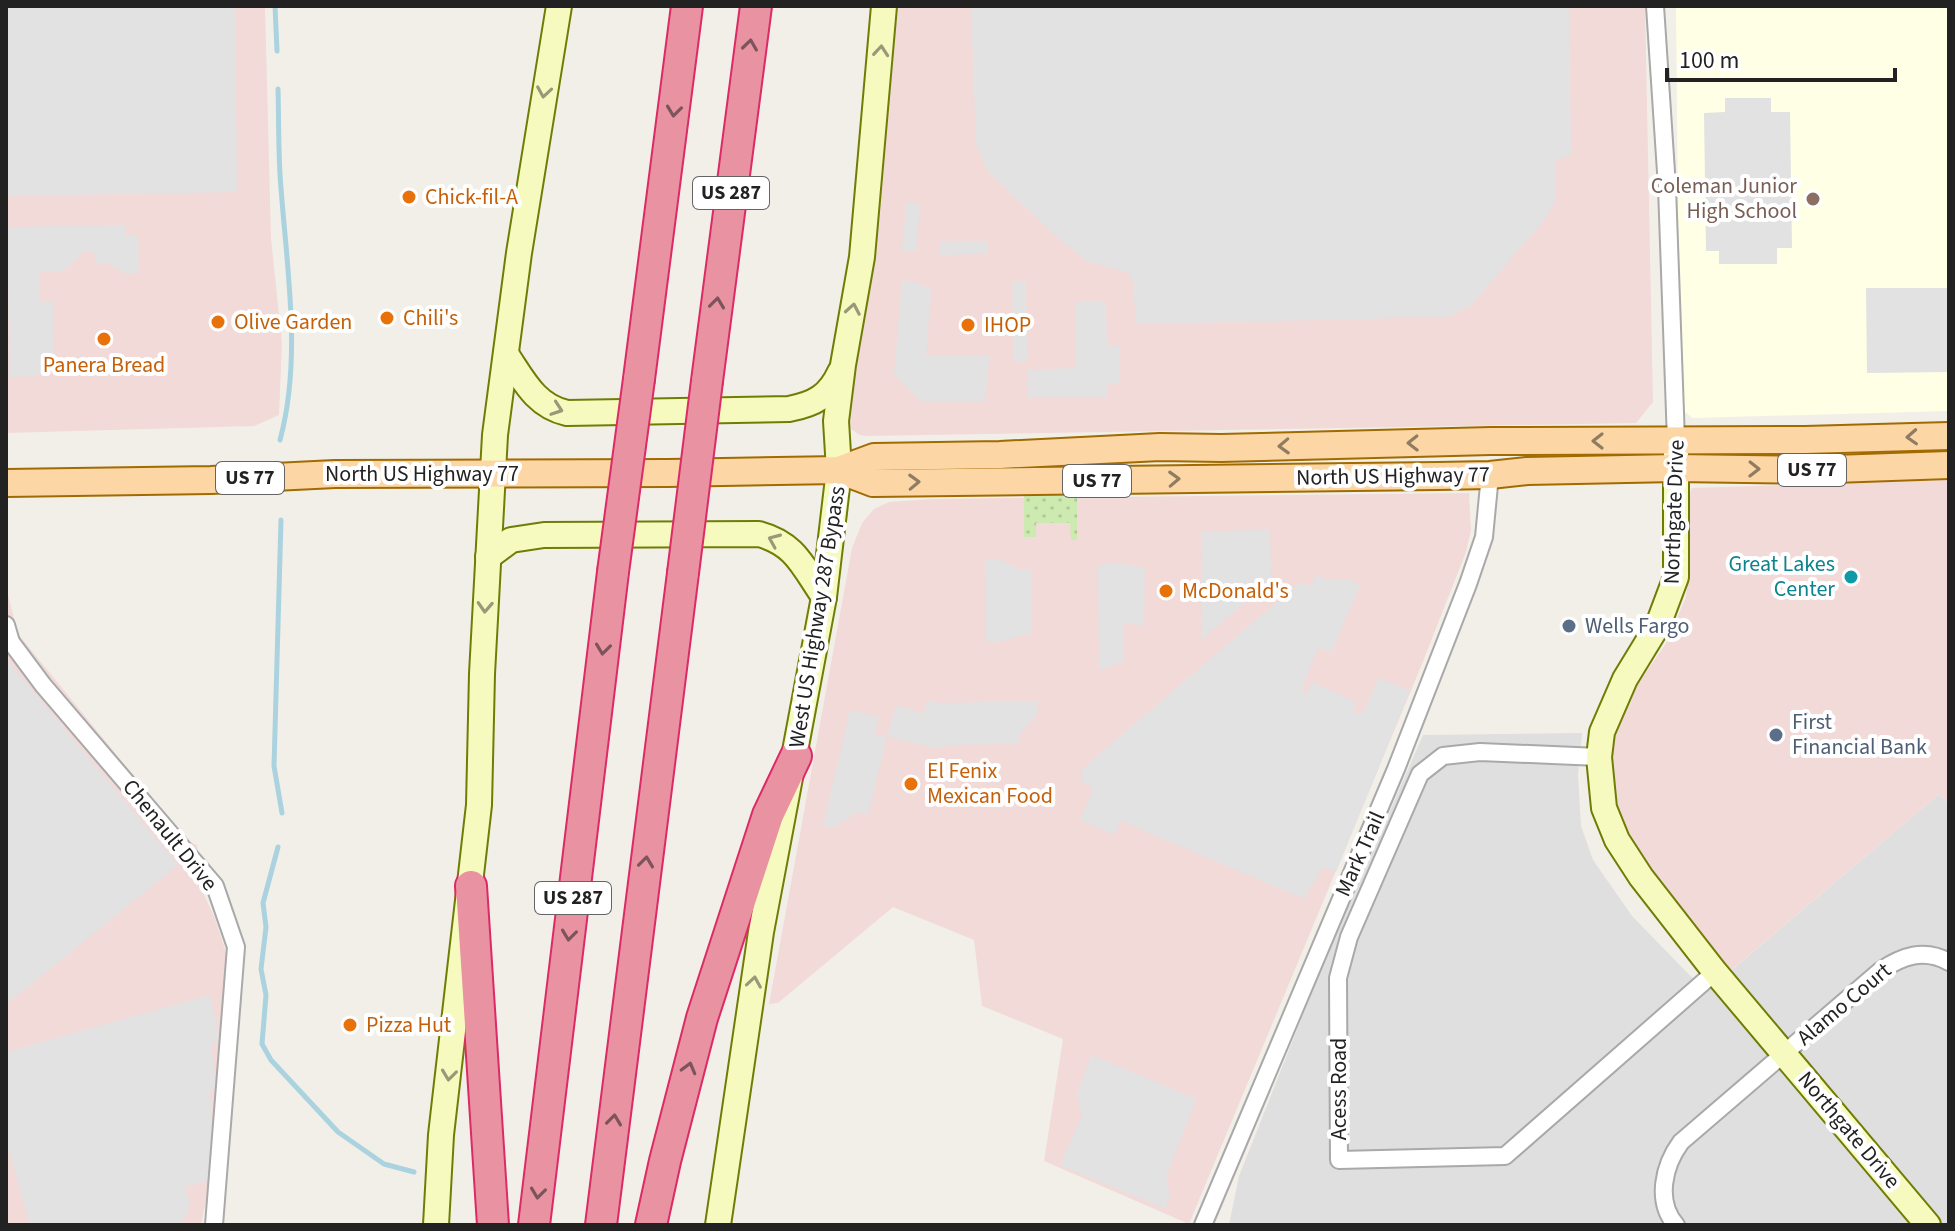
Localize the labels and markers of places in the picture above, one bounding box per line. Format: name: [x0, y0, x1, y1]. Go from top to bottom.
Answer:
place label: Coleman Junior High School: [1651, 170, 1797, 227]
place label: Chick-fil-A: [425, 181, 518, 213]
marker: Chick-fil-A: [400, 188, 418, 206]
marker: Coleman Junior High School: [1804, 190, 1822, 208]
place label: Chili's: [403, 302, 458, 334]
place label: Olive Garden: [234, 306, 352, 338]
marker: Chili's: [378, 309, 396, 327]
place label: IHOP: [984, 309, 1031, 341]
marker: Olive Garden: [209, 313, 227, 331]
marker: IHOP: [959, 316, 977, 334]
marker: Panera Bread: [95, 330, 113, 348]
place label: Panera Bread: [43, 349, 165, 381]
place label: Great Lakes Center: [1728, 548, 1835, 605]
marker: Great Lakes Center: [1842, 568, 1860, 586]
place label: McDonald's: [1182, 575, 1289, 607]
marker: McDonald's: [1157, 582, 1175, 600]
place label: Wells Fargo: [1585, 610, 1689, 642]
marker: Wells Fargo: [1560, 617, 1578, 635]
place label: First Financial Bank: [1792, 706, 1927, 763]
marker: First Financial Bank: [1767, 726, 1785, 744]
place label: El Fenix Mexican Food: [927, 755, 1053, 812]
marker: El Fenix Mexican Food: [902, 775, 920, 793]
place label: Pizza Hut: [366, 1009, 452, 1041]
marker: Pizza Hut: [341, 1016, 359, 1034]

